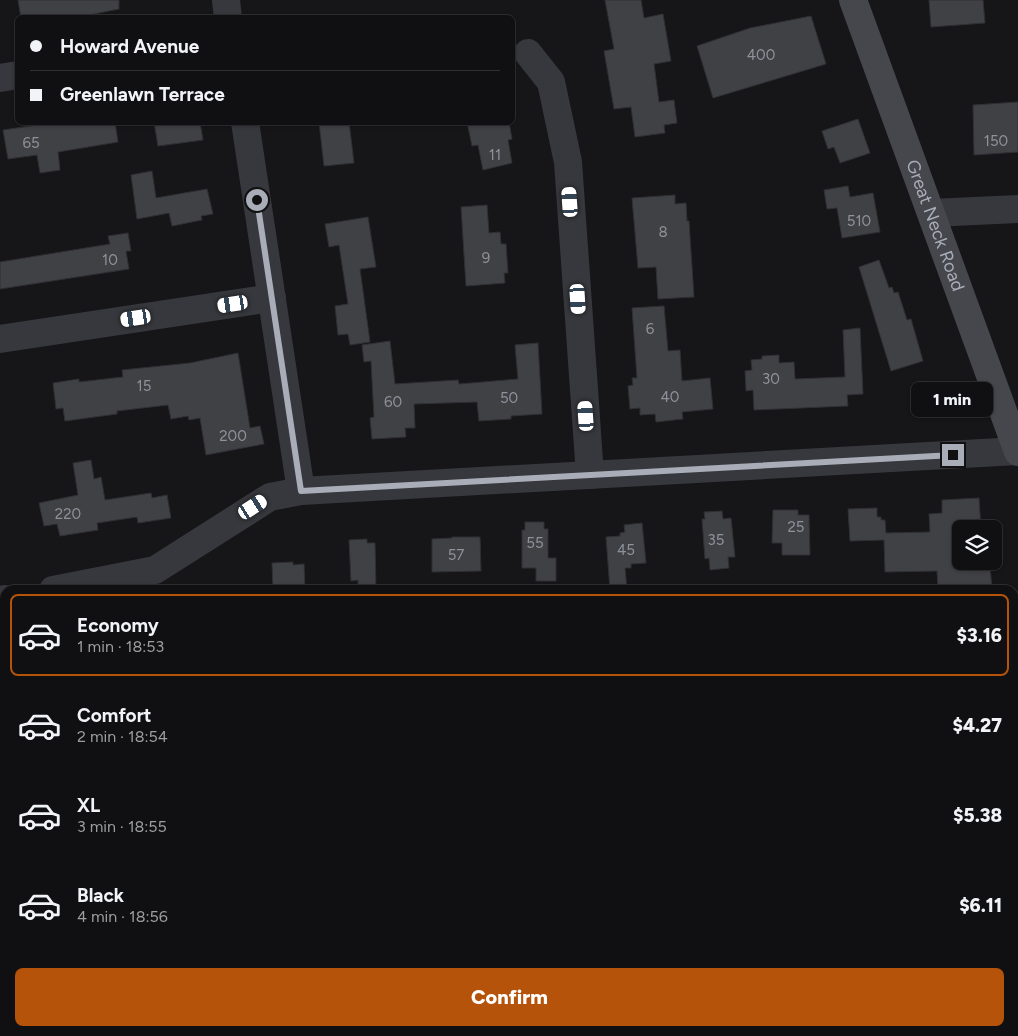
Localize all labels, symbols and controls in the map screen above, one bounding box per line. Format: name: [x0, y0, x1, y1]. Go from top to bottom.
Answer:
text: Howard Avenue: [60, 35, 199, 58]
house number: 400: [747, 46, 775, 64]
text: Greenlawn Terrace: [60, 83, 225, 106]
house number: 150: [984, 132, 1008, 150]
house number: 65: [22, 134, 40, 152]
house number: 11: [489, 146, 501, 164]
street label: Great Neck Road: [901, 157, 969, 294]
car: [561, 187, 578, 217]
route start: [246, 189, 268, 211]
house number: 510: [847, 212, 871, 230]
house number: 8: [658, 223, 668, 241]
house number: 9: [482, 249, 490, 267]
house number: 10: [102, 251, 118, 269]
car: [569, 284, 586, 314]
car: [217, 294, 248, 314]
car: [120, 308, 151, 328]
house number: 6: [646, 320, 655, 338]
house number: 30: [762, 370, 780, 388]
house number: 15: [137, 377, 151, 395]
callout: 1 min: [912, 382, 994, 418]
house number: 40: [661, 388, 679, 406]
house number: 50: [500, 389, 518, 407]
text: 1 min: [933, 390, 971, 409]
house number: 60: [384, 393, 402, 411]
car: [577, 401, 594, 431]
house number: 200: [219, 427, 247, 445]
route end: [942, 444, 964, 466]
car: [236, 493, 269, 521]
house number: 220: [55, 505, 81, 523]
house number: 25: [787, 518, 805, 536]
map controls: [952, 520, 1002, 570]
button: layers: [952, 520, 1002, 570]
house number: 35: [708, 531, 724, 549]
house number: 55: [526, 534, 544, 552]
house number: 45: [617, 541, 635, 559]
house number: 57: [448, 546, 464, 564]
icon: car: [17, 613, 62, 658]
text: Economy: [77, 614, 159, 637]
text: $3.16: [957, 624, 1002, 647]
text: 1 min · 18:53: [77, 637, 164, 656]
icon: car: [17, 703, 62, 748]
text: Comfort: [77, 704, 152, 727]
text: $4.27: [952, 714, 1002, 737]
text: 2 min · 18:54: [77, 727, 168, 746]
icon: car: [17, 793, 62, 838]
text: XL: [77, 794, 100, 817]
text: $5.38: [953, 804, 1002, 827]
text: 3 min · 18:55: [77, 817, 167, 836]
icon: car: [17, 883, 62, 928]
text: Black: [77, 884, 124, 907]
text: $6.11: [959, 894, 1002, 917]
text: 4 min · 18:56: [77, 907, 168, 926]
button: Confirm: [15, 968, 1004, 1026]

